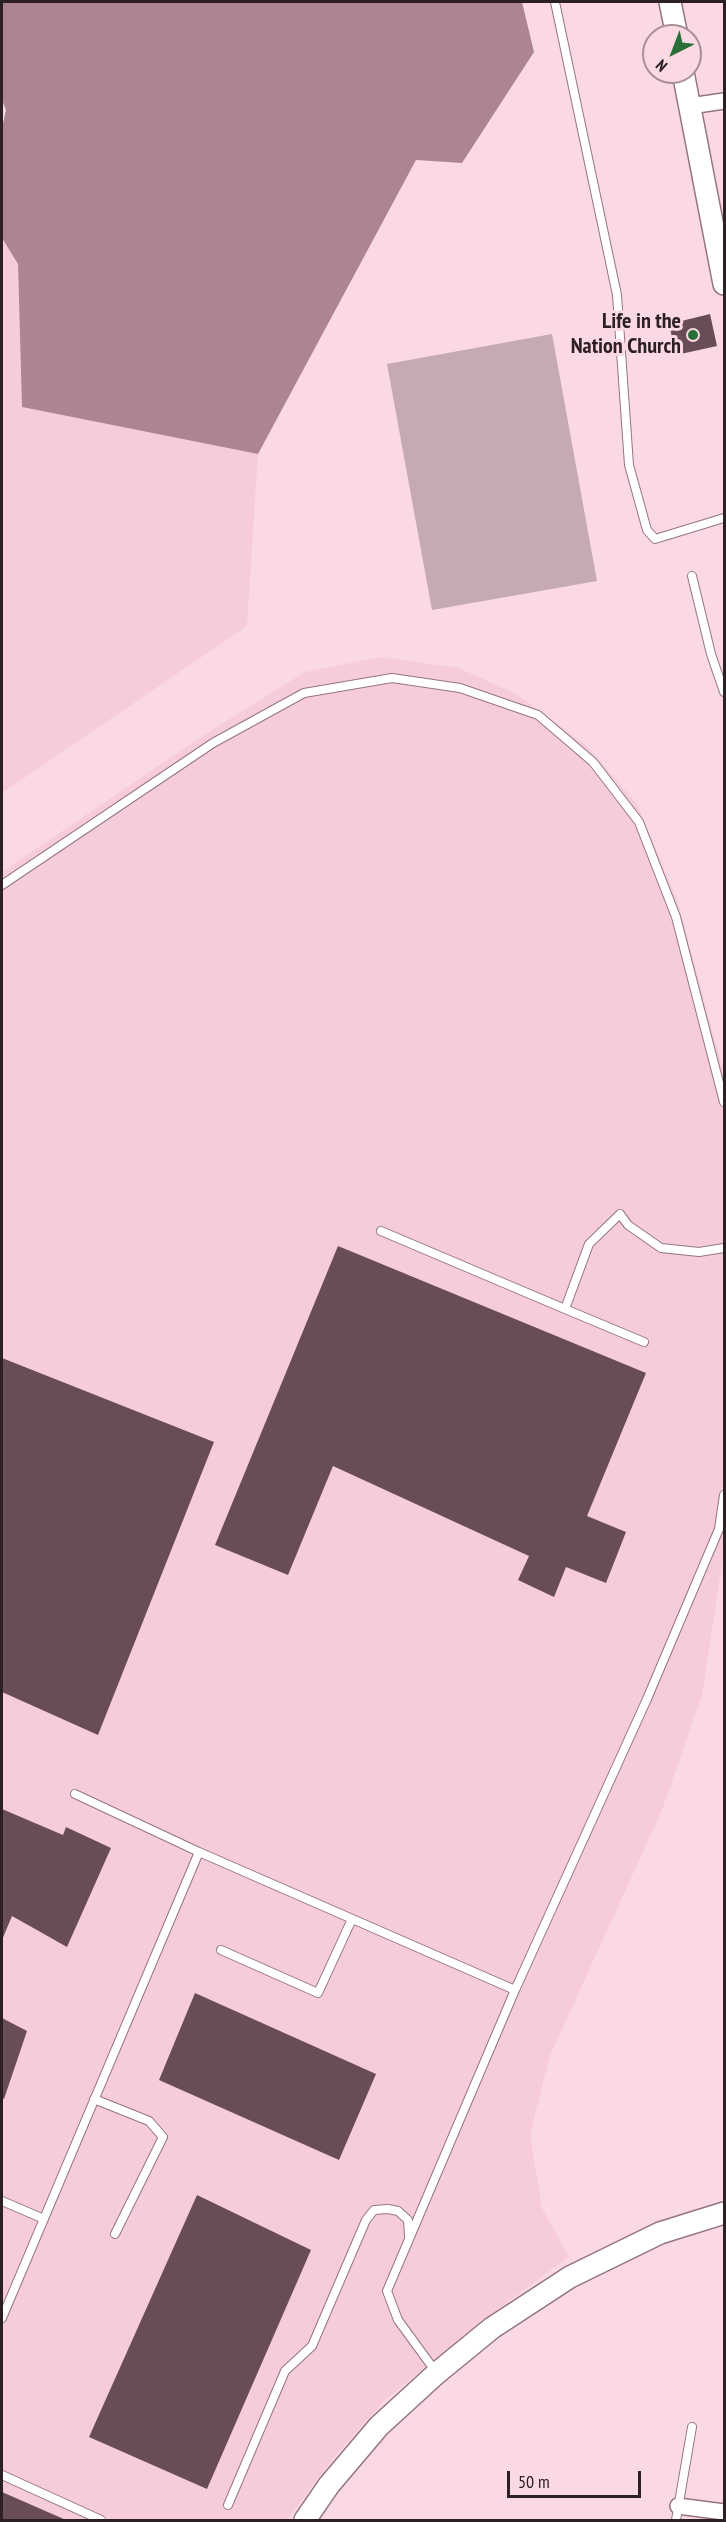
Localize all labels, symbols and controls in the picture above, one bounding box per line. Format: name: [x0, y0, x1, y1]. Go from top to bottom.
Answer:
north arrow: [642, 24, 702, 84]
text: N: [651, 56, 671, 76]
place label: Life in the Nation Church: [571, 309, 681, 360]
marker: Life in the Nation Church: [686, 328, 700, 342]
scale bar: [510, 2459, 644, 2497]
text: 50 m: [518, 2470, 550, 2493]

